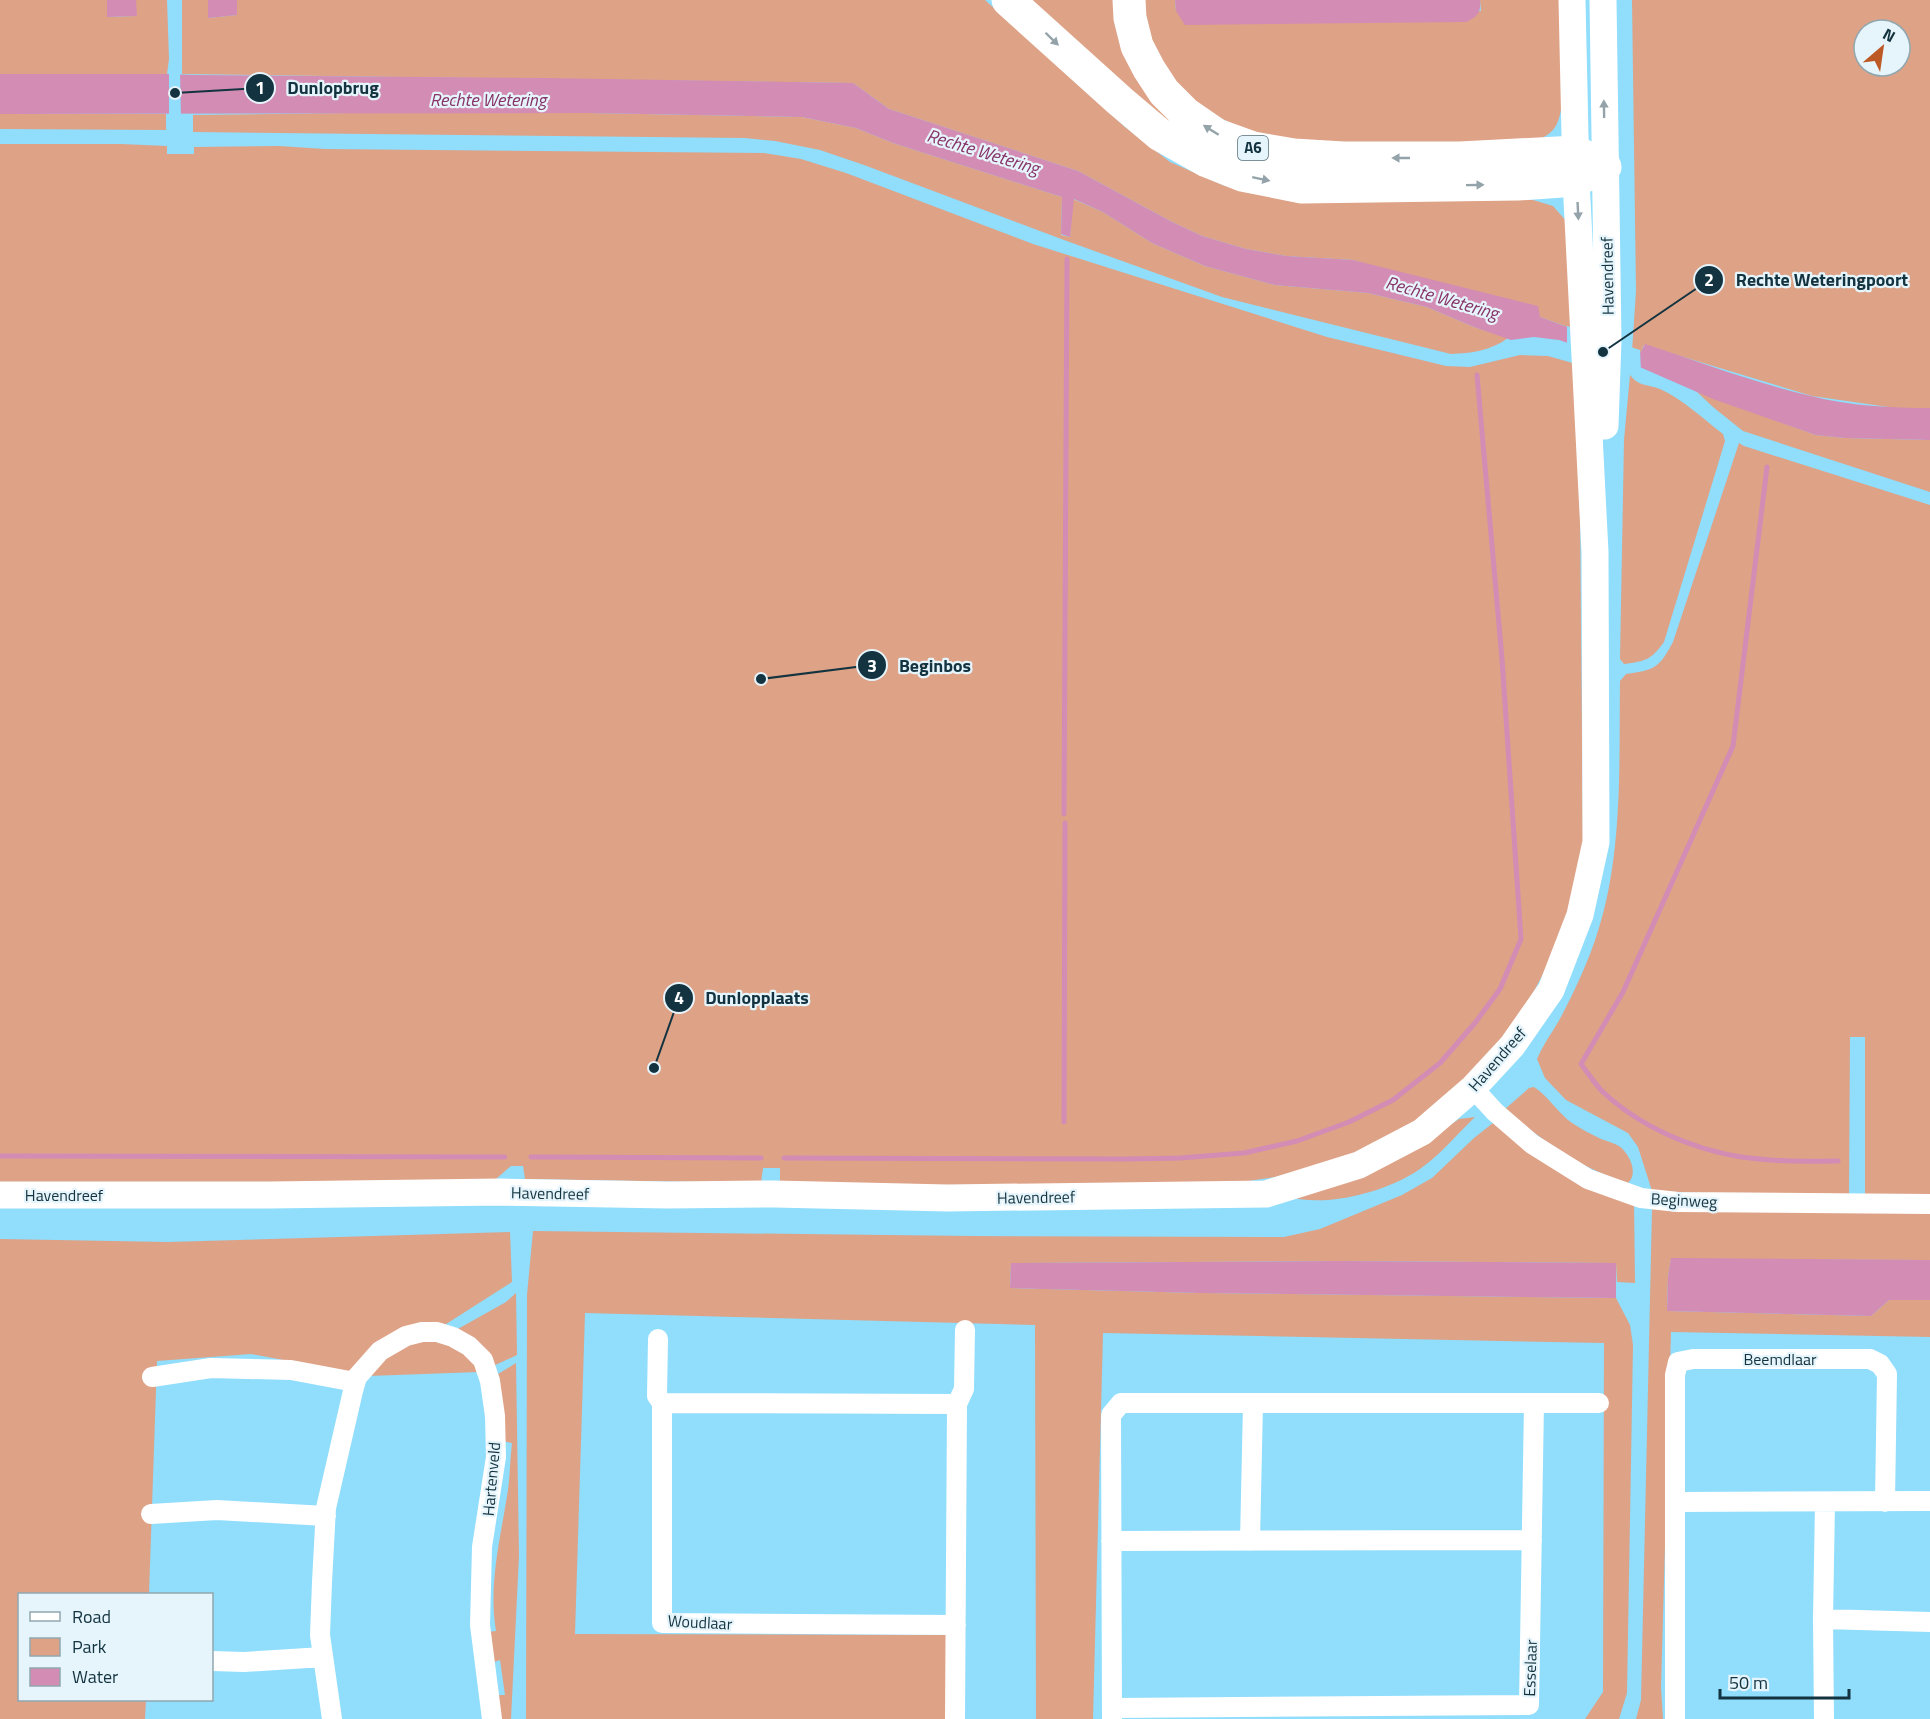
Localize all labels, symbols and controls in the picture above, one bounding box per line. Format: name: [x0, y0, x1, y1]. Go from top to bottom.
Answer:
north arrow: [1852, 18, 1912, 78]
text: N: [1879, 22, 1900, 48]
one-way arrow: [1044, 32, 1059, 45]
callout: Dunlopbrug: [245, 70, 391, 106]
text: 1: [255, 74, 265, 101]
text: Dunlopbrug: [287, 74, 379, 101]
water label: Rechte Wetering: [430, 86, 549, 113]
one-way arrow: [1599, 99, 1609, 118]
water label: Rechte Wetering: [924, 122, 1045, 182]
one-way arrow: [1203, 125, 1219, 136]
road number: A6: [1238, 136, 1268, 160]
one-way arrow: [1392, 153, 1411, 163]
one-way arrow: [1252, 175, 1271, 184]
one-way arrow: [1466, 180, 1485, 189]
one-way arrow: [1574, 201, 1583, 220]
street label: Havendreef: [1594, 236, 1620, 315]
callout: Rechte Weteringpoort: [1694, 262, 1920, 298]
text: 2: [1704, 266, 1714, 293]
text: Rechte Weteringpoort: [1736, 266, 1909, 293]
water label: Rechte Wetering: [1383, 269, 1504, 327]
callout: Beginbos: [857, 647, 983, 683]
text: 3: [867, 652, 877, 679]
text: Beginbos: [899, 652, 971, 679]
callout: Dunlopplaats: [664, 980, 821, 1016]
text: 4: [674, 984, 684, 1011]
text: Dunlopplaats: [705, 984, 809, 1011]
street label: Havendreef: [1462, 1021, 1532, 1096]
street label: Havendreef: [511, 1180, 590, 1206]
street label: Havendreef: [25, 1183, 104, 1207]
street label: Havendreef: [997, 1184, 1076, 1210]
street label: Beginweg: [1650, 1186, 1718, 1214]
street label: Beemdlaar: [1743, 1347, 1817, 1371]
street label: Hartenveld: [476, 1441, 506, 1517]
legend: [18, 1593, 213, 1701]
text: Road: [72, 1603, 111, 1630]
street label: Woudlaar: [667, 1608, 733, 1636]
text: Park: [72, 1633, 107, 1660]
street label: Esselaar: [1517, 1639, 1543, 1697]
scale bar: [1720, 1662, 1849, 1700]
text: Water: [72, 1663, 118, 1690]
text: 50 m: [1729, 1669, 1768, 1696]

